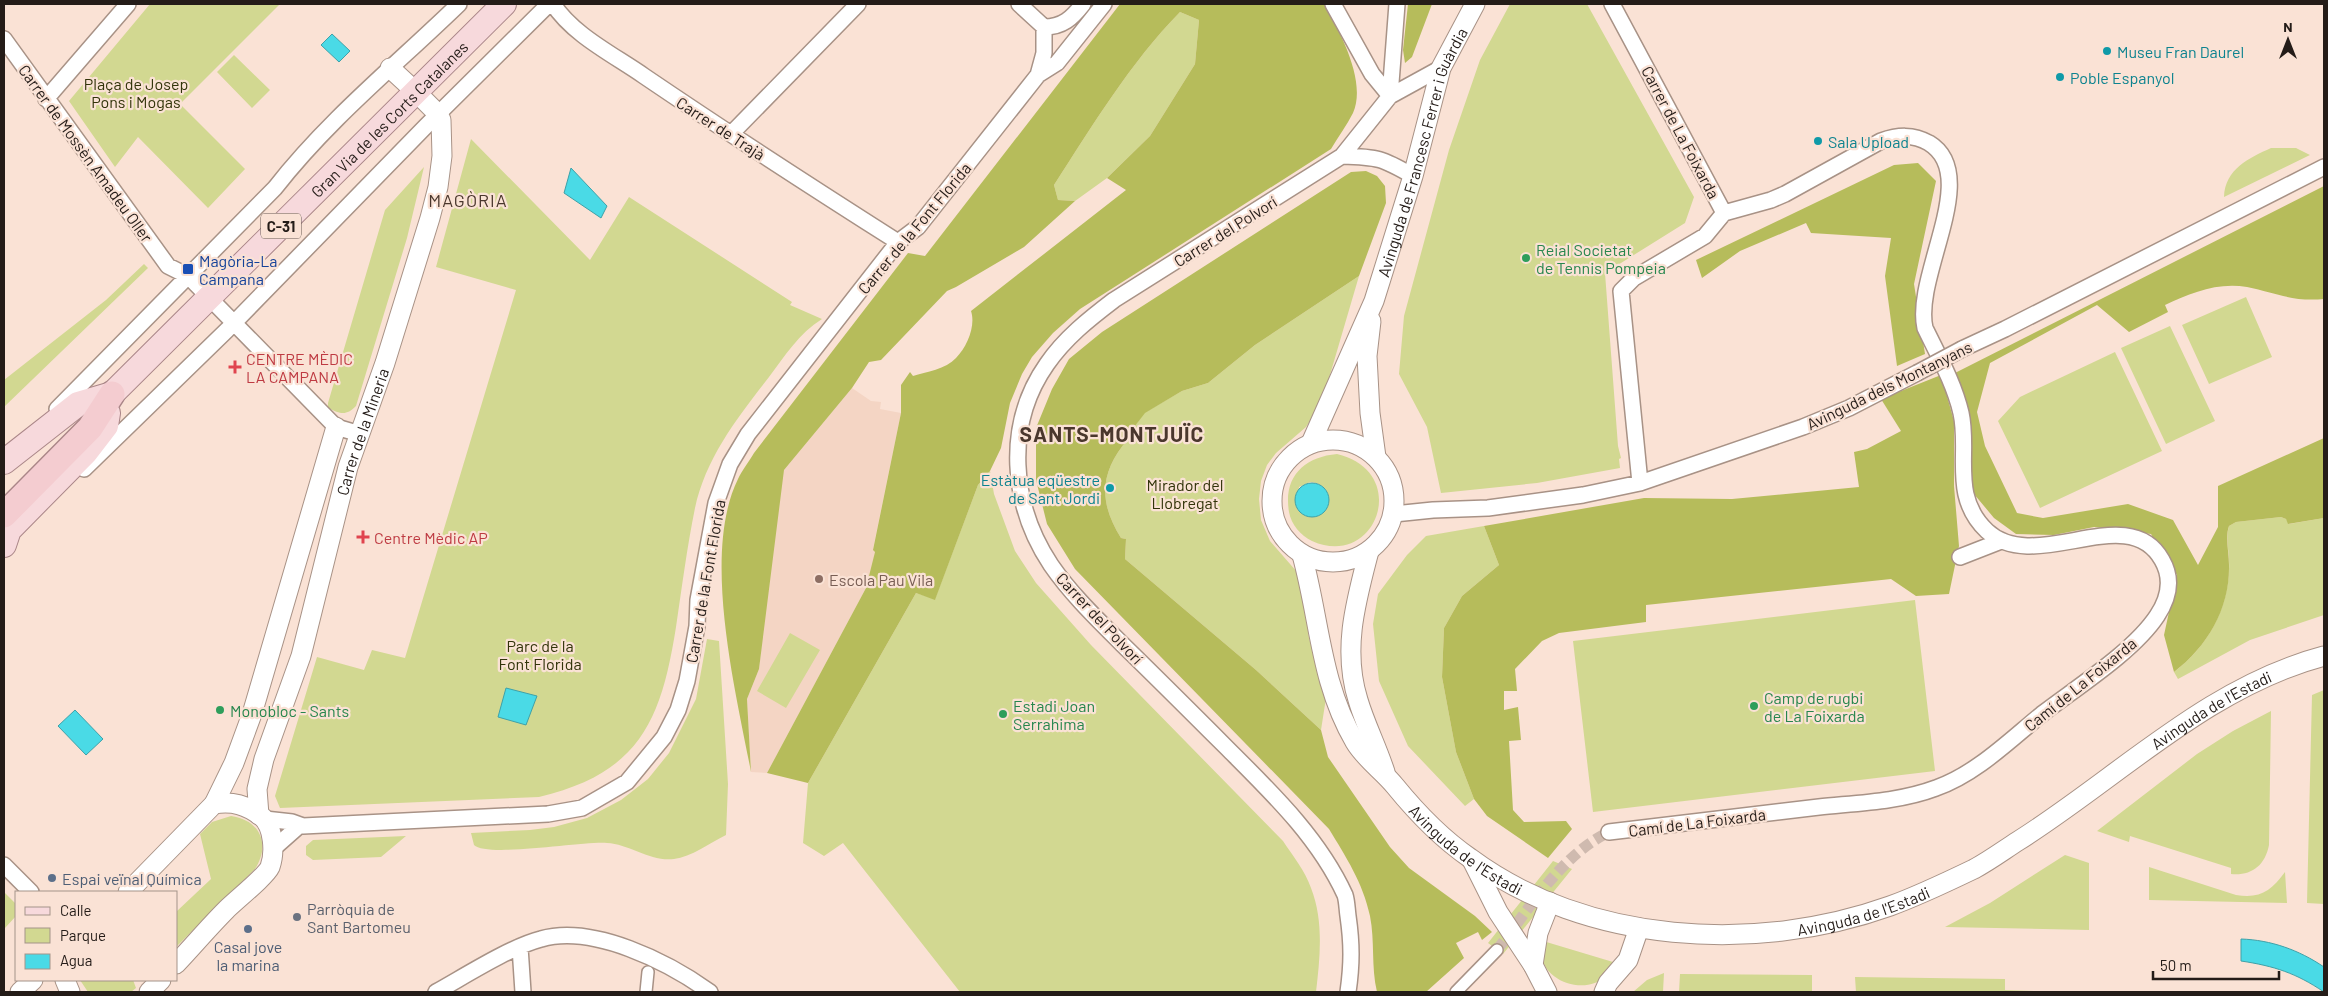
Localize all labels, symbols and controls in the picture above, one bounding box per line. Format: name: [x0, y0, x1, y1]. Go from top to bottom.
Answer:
north arrow: [2263, 15, 2313, 65]
text: N: [2283, 18, 2293, 35]
street label: Avinguda de Francesc Ferrer i Guàrdia: [1373, 24, 1470, 279]
street label: Gran Via de les Corts Catalanes: [306, 37, 471, 201]
place label: Museu Fran Daurel: [2117, 42, 2244, 61]
marker: Museu Fran Daurel: [2101, 45, 2113, 57]
street label: Carrer de Mossèn Amadeu Oller: [15, 61, 157, 246]
street label: Carrer de La Foixarda: [1638, 62, 1724, 202]
place label: Poble Espanyol: [2070, 68, 2174, 87]
marker: Poble Espanyol: [2054, 71, 2066, 83]
park label: Plaça de Josep Pons i Mogas: [84, 74, 188, 111]
street label: Carrer de Trajà: [673, 92, 769, 164]
place label: Sala Upload: [1828, 132, 1909, 151]
marker: Sala Upload: [1812, 135, 1824, 147]
street label: Carrer de la Font Florida: [854, 158, 974, 298]
district label: MAGÒRIA: [428, 189, 508, 211]
street label: Carrer del Polvorí: [1170, 191, 1281, 270]
road number: C-31: [261, 214, 301, 238]
place label: Reial Societat de Tennis Pompeia: [1536, 240, 1666, 277]
place label: Magòria-La Campana: [199, 251, 277, 288]
marker: Reial Societat de Tennis Pompeia: [1520, 252, 1532, 264]
marker: Magòria-La Campana: [181, 262, 195, 276]
street label: Avinguda dels Montanyans: [1803, 337, 1975, 433]
place label: CENTRE MÈDIC LA CAMPANA: [246, 349, 353, 386]
marker: CENTRE MÈDIC LA CAMPANA: [228, 360, 242, 374]
street label: Carrer de la Mineria: [332, 365, 392, 497]
district label: SANTS-MONTJUÏC: [1020, 421, 1204, 446]
place label: Estàtua eqüestre de Sant Jordi: [981, 470, 1100, 507]
park label: Mirador del Llobregat: [1147, 475, 1223, 512]
marker: Estàtua eqüestre de Sant Jordi: [1104, 482, 1116, 494]
street label: Carrer de la Font Florida: [681, 498, 729, 664]
place label: Centre Mèdic AP: [374, 528, 488, 547]
marker: Centre Mèdic AP: [356, 530, 370, 544]
street label: Carrer del Polvorí: [1053, 568, 1148, 668]
place label: Escola Pau Vila: [829, 570, 933, 589]
marker: Escola Pau Vila: [813, 573, 825, 585]
street label: Camí de La Foixarda: [2020, 633, 2140, 735]
park label: Parc de la Font Florida: [498, 636, 582, 673]
street label: Avinguda de l'Estadi: [2147, 666, 2274, 753]
place label: Camp de rugbi de La Foixarda: [1764, 688, 1865, 725]
place label: Estadi Joan Serrahima: [1013, 696, 1095, 733]
marker: Camp de rugbi de La Foixarda: [1748, 700, 1760, 712]
place label: Monobloc - Sants: [230, 701, 349, 720]
marker: Monobloc - Sants: [214, 704, 226, 716]
marker: Estadi Joan Serrahima: [997, 708, 1009, 720]
street label: Avinguda de l'Estadi: [1406, 800, 1526, 898]
street label: Camí de La Foixarda: [1627, 804, 1767, 840]
place label: Espai veïnal Química: [62, 869, 202, 888]
marker: Espai veïnal Química: [46, 872, 58, 884]
street label: Avinguda de l'Estadi: [1796, 882, 1932, 938]
legend: [15, 891, 178, 981]
place label: Parròquia de Sant Bartomeu: [307, 899, 411, 936]
text: Calle: [60, 901, 92, 919]
marker: Parròquia de Sant Bartomeu: [291, 911, 303, 923]
marker: Casal jove la marina: [242, 923, 254, 935]
text: Parque: [60, 926, 106, 944]
place label: Casal jove la marina: [214, 937, 282, 974]
scale bar: [2153, 948, 2279, 980]
text: Agua: [60, 951, 93, 969]
text: 50 m: [2160, 956, 2192, 974]

